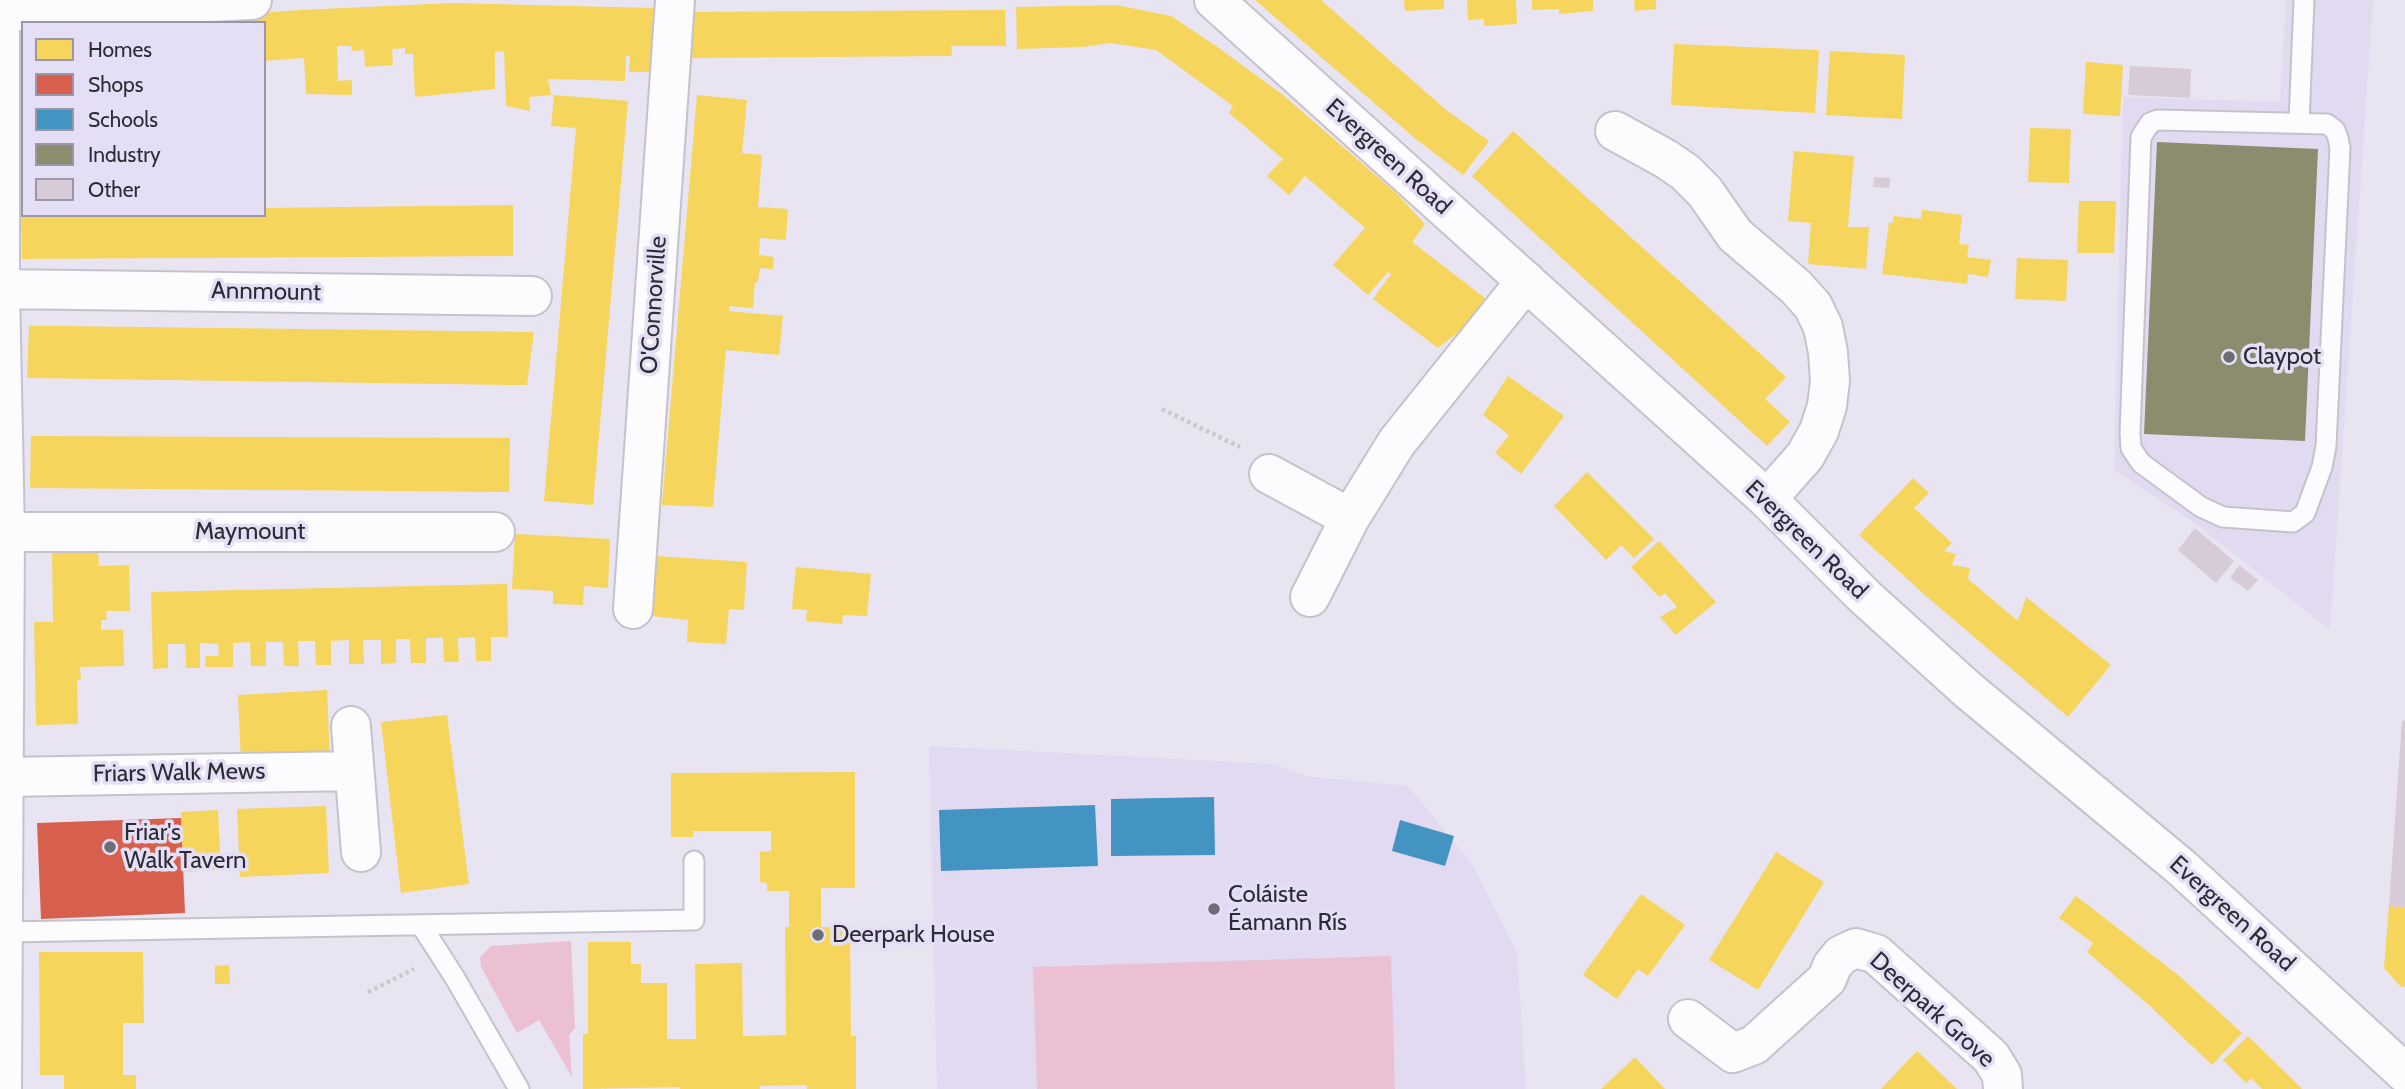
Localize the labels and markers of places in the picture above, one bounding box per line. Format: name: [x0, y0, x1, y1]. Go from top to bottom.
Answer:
place label: Claypot: [2243, 343, 2321, 371]
marker: Claypot: [2221, 349, 2237, 365]
place label: Friar's Walk Tavern: [124, 819, 246, 875]
marker: Friar's Walk Tavern: [102, 839, 118, 855]
place label: Coláiste Éamann Rís: [1228, 881, 1347, 937]
marker: Coláiste Éamann Rís: [1206, 901, 1222, 917]
place label: Deerpark House: [832, 921, 995, 949]
marker: Deerpark House: [810, 927, 826, 943]

